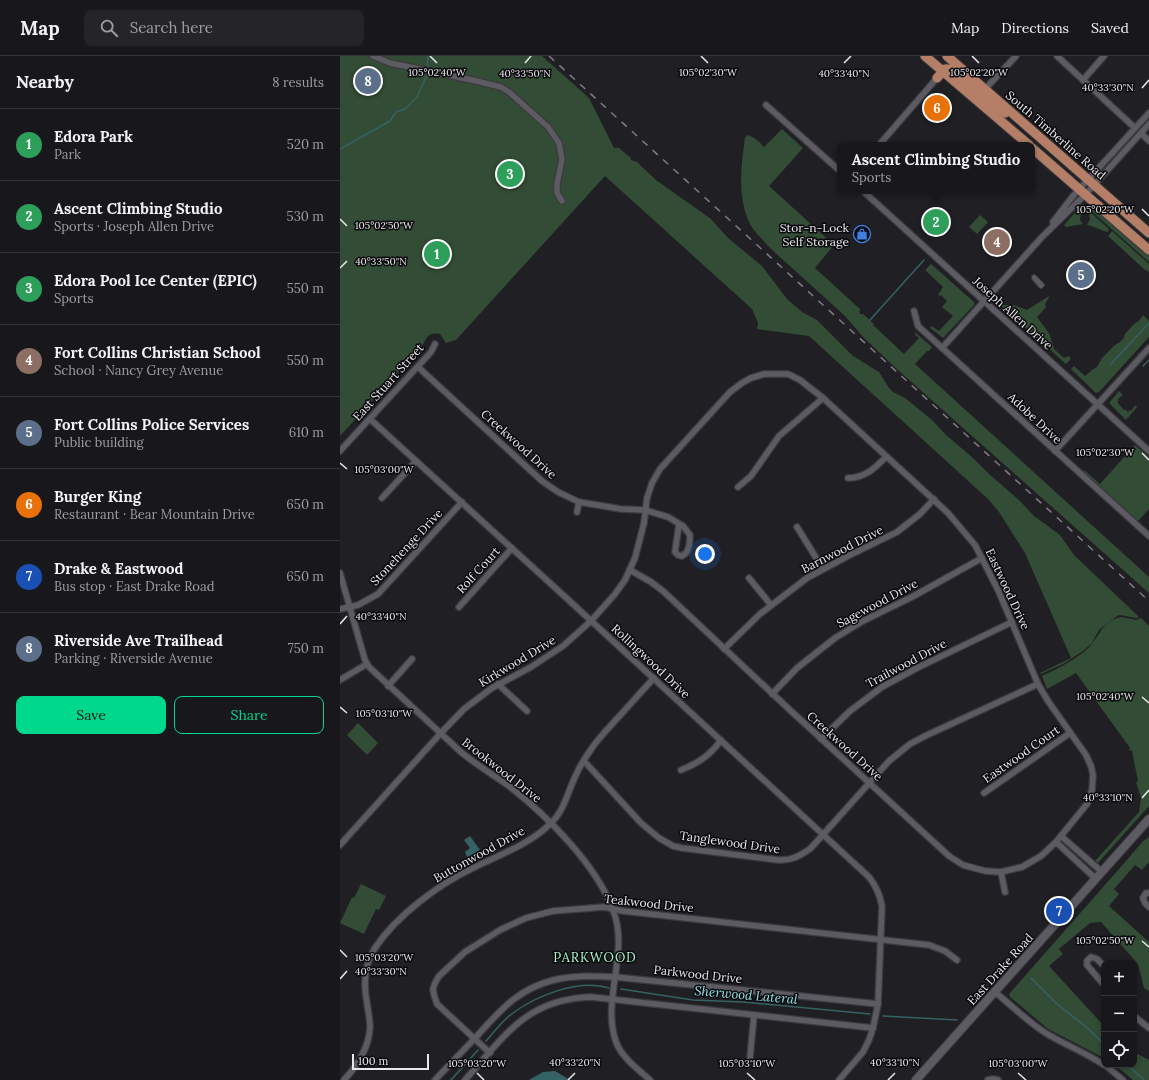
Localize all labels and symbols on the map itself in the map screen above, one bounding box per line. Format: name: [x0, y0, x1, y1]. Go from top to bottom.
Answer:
pin: 8: [355, 66, 381, 96]
text: 105°02'40"W: [408, 66, 467, 79]
text: 105°02'30"W: [679, 66, 738, 79]
text: 105°02'20"W: [950, 66, 1009, 79]
text: 40°33'50"N: [499, 67, 551, 80]
text: 40°33'40"N: [818, 67, 870, 80]
text: 40°33'30"N: [1082, 81, 1134, 94]
street label: South Timberline Road: [1003, 87, 1109, 183]
pin: 6: [924, 93, 950, 123]
pin: 3: [497, 159, 523, 189]
text: 105°02'20"W: [1076, 203, 1135, 216]
pin: 2: [923, 207, 949, 237]
text: 105°02'50"W: [355, 219, 414, 232]
place label: Stor-n-Lock Self Storage: [780, 220, 850, 249]
shop icon: Stor-n-Lock Self Storage: [852, 224, 872, 244]
pin: 4: [984, 227, 1010, 257]
pin: 1: [424, 239, 450, 269]
text: 40°33'50"N: [355, 255, 407, 268]
pin: 5: [1068, 260, 1094, 290]
street label: Joseph Allen Drive: [969, 273, 1056, 353]
street label: East Stuart Street: [349, 340, 427, 424]
street label: Adobe Drive: [1004, 389, 1065, 447]
street label: Creekwood Drive: [478, 406, 560, 482]
text: 105°02'30"W: [1076, 446, 1135, 459]
text: 105°03'00"W: [354, 463, 415, 476]
street label: Stonehenge Drive: [367, 505, 446, 588]
street label: Barnwood Drive: [799, 522, 886, 576]
street label: Rolf Court: [453, 543, 503, 596]
your location: [695, 544, 715, 564]
street label: Eastwood Drive: [983, 546, 1034, 632]
street label: Sagewood Drive: [834, 575, 921, 631]
text: 40°33'40"N: [355, 610, 407, 623]
street label: Rollingwood Drive: [608, 621, 694, 702]
street label: Kirkwood Drive: [476, 632, 559, 690]
street label: Trailwood Drive: [863, 635, 949, 691]
text: 105°02'40"W: [1076, 690, 1135, 703]
text: 105°03'10"W: [356, 707, 413, 720]
street label: Creekwood Drive: [804, 708, 886, 784]
street label: Eastwood Court: [980, 722, 1063, 786]
street label: Brookwood Drive: [459, 734, 545, 806]
text: 40°33'10"N: [1083, 791, 1133, 804]
street label: Buttonwood Drive: [431, 822, 528, 885]
street label: Tanglewood Drive: [679, 828, 782, 857]
street label: Teakwood Drive: [603, 891, 695, 915]
pin: 7: [1046, 896, 1072, 926]
street label: East Drake Road: [964, 930, 1036, 1008]
text: 105°02'50"W: [1076, 934, 1135, 947]
district label: PARKWOOD: [553, 949, 637, 966]
text: 105°03'20"W: [355, 951, 414, 964]
street label: Parkwood Drive: [653, 962, 743, 986]
text: 40°33'30"N: [355, 965, 407, 978]
water label: Sherwood Lateral: [694, 982, 799, 1008]
scale bar: [352, 1052, 429, 1071]
text: 40°33'20"N: [549, 1056, 601, 1069]
text: 40°33'10"N: [870, 1056, 920, 1069]
text: 105°03'20"W: [448, 1057, 507, 1070]
text: 105°03'10"W: [719, 1057, 776, 1070]
text: 105°03'00"W: [988, 1057, 1049, 1070]

